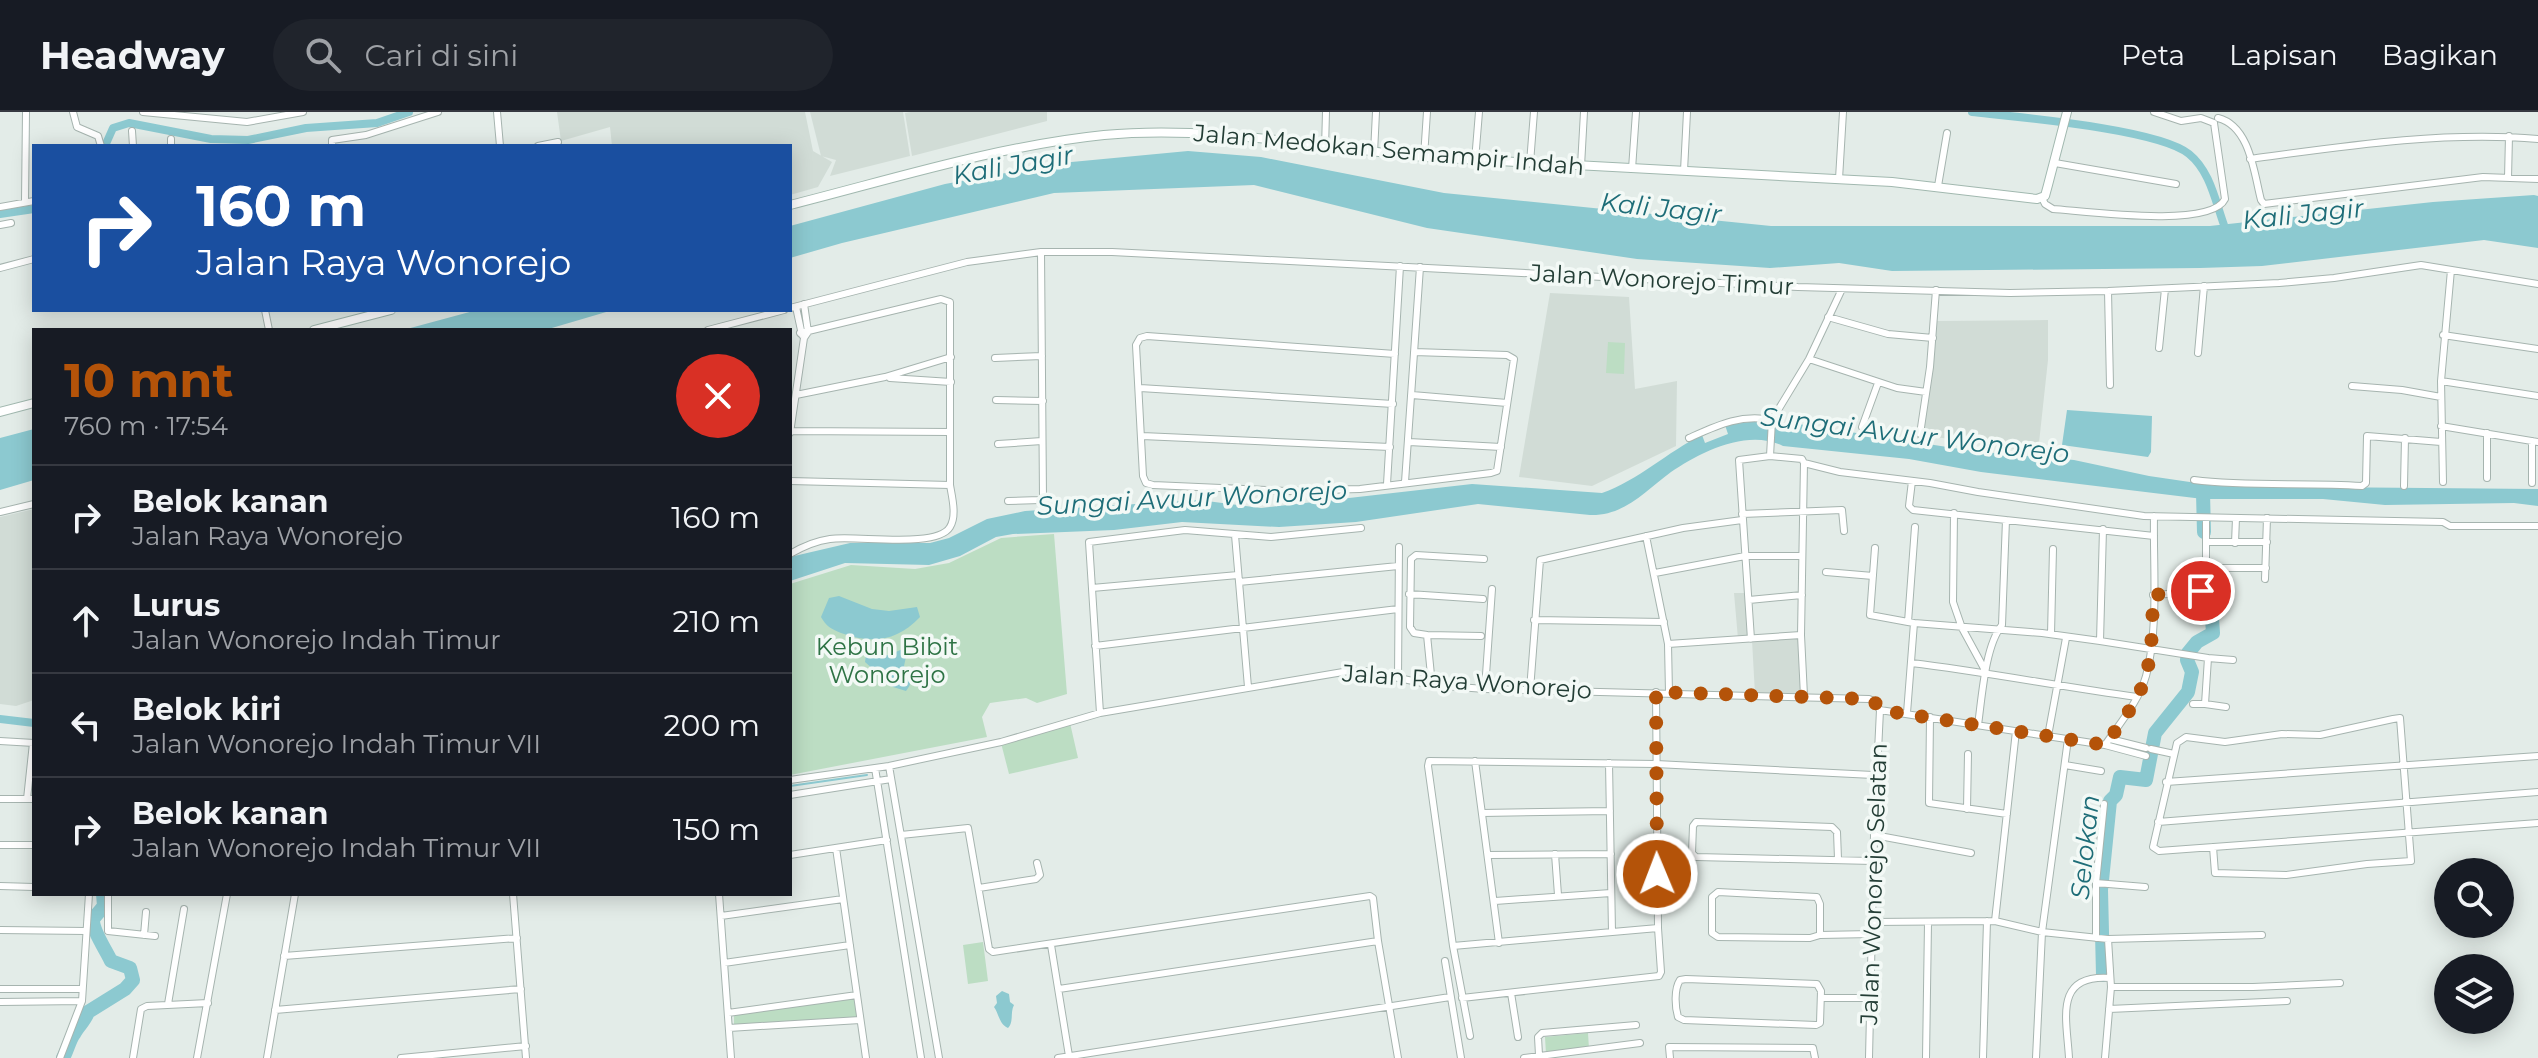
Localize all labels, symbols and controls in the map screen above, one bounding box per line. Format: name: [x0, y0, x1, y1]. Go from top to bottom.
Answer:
search box: [273, 19, 833, 91]
text: Headway: [40, 32, 225, 79]
icon: search: [301, 33, 345, 77]
text: Cari di sini: [365, 37, 518, 74]
text: Peta: [2121, 38, 2185, 72]
text: Lapisan: [2229, 38, 2338, 72]
text: Bagikan: [2382, 38, 2498, 72]
street label: Jalan Medokan Semampir Indah: [1192, 118, 1586, 181]
water label: Kali Jagir: [950, 139, 1076, 191]
text: 160 m: [196, 172, 366, 240]
icon: right: [64, 176, 168, 280]
water label: Kali Jagir: [1599, 186, 1724, 230]
water label: Kali Jagir: [2241, 192, 2366, 236]
text: Jalan Raya Wonorejo: [196, 240, 571, 284]
street label: Jalan Wonorejo Timur: [1528, 258, 1795, 301]
text: 10 mnt: [64, 351, 233, 409]
button: close: [676, 354, 760, 438]
water label: Sungai Avuur Wonorejo: [1759, 400, 2071, 470]
text: 760 m · 17:54: [64, 410, 228, 442]
water label: Sungai Avuur Wonorejo: [1036, 474, 1348, 522]
text: Belok kanan: [132, 483, 329, 520]
icon: right: [64, 495, 108, 539]
text: 160 m: [671, 499, 760, 536]
text: Jalan Raya Wonorejo: [132, 520, 403, 552]
pin: [2167, 557, 2235, 625]
icon: arrive: [2179, 569, 2223, 613]
text: Lurus: [132, 587, 220, 624]
icon: ahead: [64, 599, 108, 643]
text: 210 m: [673, 603, 760, 640]
text: Jalan Wonorejo Indah Timur: [132, 624, 501, 656]
park label: Kebun Bibit Wonorejo: [816, 632, 959, 689]
street label: Jalan Raya Wonorejo: [1340, 658, 1593, 705]
text: Belok kiri: [132, 691, 281, 728]
icon: left: [64, 703, 108, 747]
text: 200 m: [664, 707, 760, 744]
text: Jalan Wonorejo Indah Timur VII: [132, 728, 541, 760]
street label: Jalan Wonorejo Selatan: [1854, 743, 1893, 1026]
water label: Selokan: [2064, 793, 2106, 901]
text: Belok kanan: [132, 795, 329, 832]
icon: right: [64, 807, 108, 851]
text: 150 m: [673, 811, 760, 848]
text: Jalan Wonorejo Indah Timur VII: [132, 832, 541, 864]
position arrow: [1615, 832, 1699, 916]
map controls: [2434, 858, 2514, 1034]
button: search: [2434, 858, 2514, 938]
button: layers: [2434, 954, 2514, 1034]

